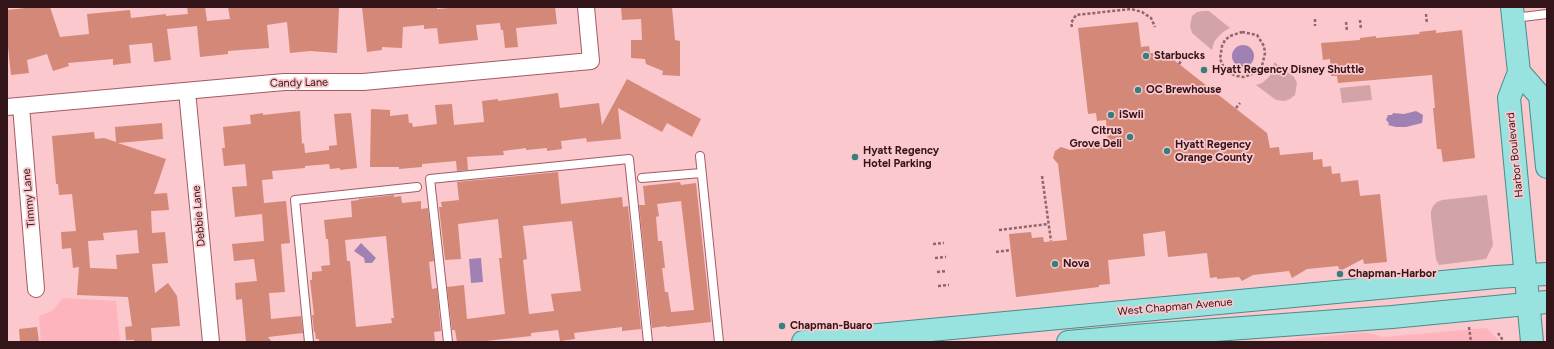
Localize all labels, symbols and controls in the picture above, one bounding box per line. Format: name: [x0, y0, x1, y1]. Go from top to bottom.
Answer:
place label: Starbucks: [1154, 49, 1205, 63]
marker: Starbucks: [1141, 51, 1151, 61]
place label: Hyatt Regency Disney Shuttle: [1212, 63, 1364, 77]
marker: Hyatt Regency Disney Shuttle: [1199, 65, 1209, 75]
street label: Candy Lane: [270, 76, 328, 90]
place label: OC Brewhouse: [1146, 83, 1221, 97]
marker: OC Brewhouse: [1133, 85, 1143, 95]
place label: iSwii: [1119, 108, 1144, 122]
marker: iSwii: [1106, 110, 1116, 120]
street label: Harbor Boulevard: [1504, 112, 1526, 198]
place label: Citrus Grove Deli: [1069, 124, 1122, 150]
marker: Citrus Grove Deli: [1125, 132, 1135, 142]
place label: Hyatt Regency Orange County: [1175, 138, 1253, 164]
place label: Hyatt Regency Hotel Parking: [863, 144, 939, 170]
marker: Hyatt Regency Orange County: [1162, 146, 1172, 156]
marker: Hyatt Regency Hotel Parking: [850, 152, 860, 162]
street label: Timmy Lane: [20, 168, 38, 228]
street label: Debbie Lane: [190, 185, 208, 247]
place label: Nova: [1063, 257, 1089, 271]
marker: Nova: [1050, 259, 1060, 269]
place label: Chapman-Harbor: [1348, 267, 1436, 281]
marker: Chapman-Harbor: [1335, 269, 1345, 279]
street label: West Chapman Avenue: [1117, 295, 1233, 319]
place label: Chapman-Buaro: [790, 319, 872, 333]
marker: Chapman-Buaro: [777, 321, 787, 331]

